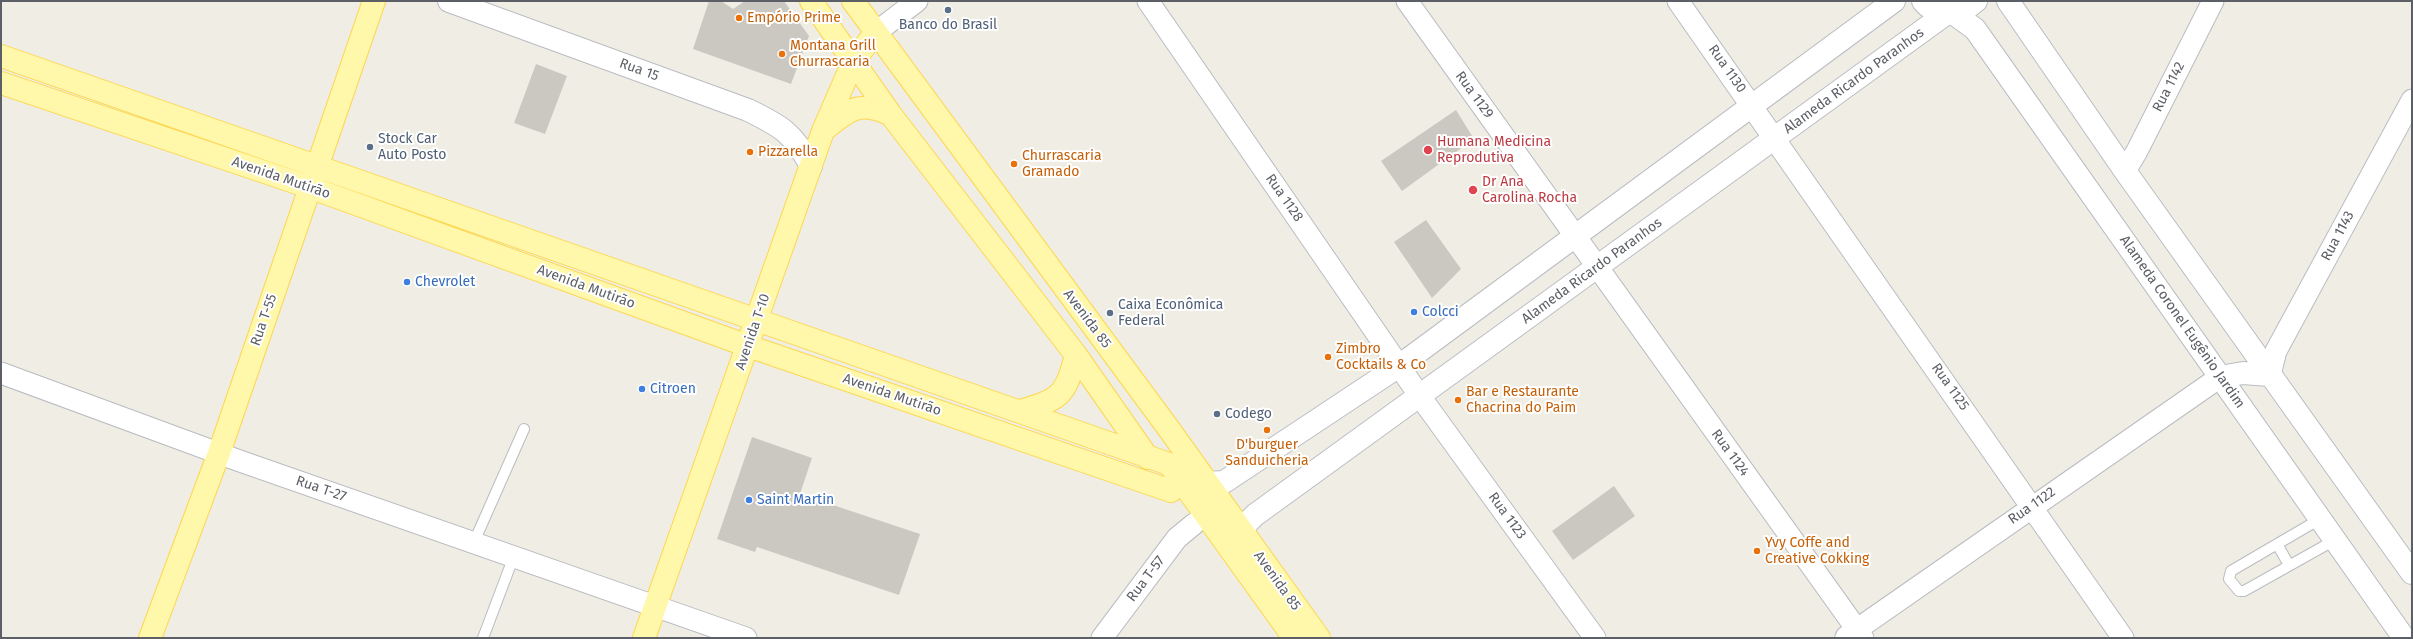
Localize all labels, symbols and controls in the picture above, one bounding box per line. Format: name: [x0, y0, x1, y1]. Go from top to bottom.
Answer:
marker: Banco do Brasil: [943, 5, 953, 15]
place label: Empório Prime: [747, 10, 841, 26]
marker: Empório Prime: [734, 13, 744, 23]
place label: Banco do Brasil: [899, 17, 997, 33]
street label: Alameda Ricardo Paranhos: [1781, 24, 1927, 138]
place label: Montana Grill Churrascaria: [790, 38, 876, 70]
street label: Rua 1130: [1704, 42, 1750, 96]
marker: Montana Grill Churrascaria: [777, 49, 787, 59]
street label: Rua 15: [617, 55, 661, 85]
street label: Rua 1142: [2149, 59, 2189, 115]
street label: Rua 1129: [1451, 68, 1497, 122]
place label: Stock Car Auto Posto: [378, 131, 446, 164]
place label: Humana Medicina Reprodutiva: [1437, 134, 1551, 166]
marker: Stock Car Auto Posto: [365, 142, 375, 152]
place label: Pizzarella: [758, 144, 818, 160]
marker: Humana Medicina Reprodutiva: [1422, 144, 1434, 156]
marker: Pizzarella: [745, 147, 755, 157]
place label: Churrascaria Gramado: [1022, 148, 1102, 180]
street label: Avenida Mutirão: [230, 153, 332, 203]
marker: Churrascaria Gramado: [1009, 159, 1019, 169]
street label: Rua 1128: [1261, 171, 1307, 225]
place label: Dr Ana Carolina Rocha: [1482, 174, 1577, 206]
marker: Dr Ana Carolina Rocha: [1467, 184, 1479, 196]
street label: Rua 1143: [2318, 208, 2358, 264]
street label: Alameda Ricardo Paranhos: [1519, 214, 1665, 328]
street label: Alameda Coronel Eugênio Jardim: [2116, 232, 2248, 412]
street label: Avenida Mutirão: [535, 261, 637, 313]
place label: Chevrolet: [415, 274, 475, 290]
marker: Chevrolet: [402, 277, 412, 287]
street label: Avenida 85: [1060, 286, 1114, 352]
street label: Rua T-55: [247, 292, 281, 348]
street label: Avenida T-10: [732, 292, 774, 372]
place label: Caixa Econômica Federal: [1118, 297, 1223, 330]
place label: Colcci: [1422, 304, 1459, 320]
marker: Colcci: [1409, 307, 1419, 317]
marker: Caixa Econômica Federal: [1105, 308, 1115, 318]
place label: Zimbro Cocktails & Co: [1336, 341, 1426, 374]
marker: Zimbro Cocktails & Co: [1323, 352, 1333, 362]
street label: Rua 1125: [1928, 360, 1972, 414]
street label: Avenida Mutirão: [841, 370, 943, 420]
place label: Citroen: [650, 381, 696, 397]
marker: Citroen: [637, 384, 647, 394]
place label: Bar e Restaurante Chacrina do Paim: [1466, 384, 1579, 416]
marker: Bar e Restaurante Chacrina do Paim: [1453, 395, 1463, 405]
place label: Codego: [1225, 406, 1272, 422]
marker: Codego: [1212, 409, 1222, 419]
marker: D'burguer Sanduicheria: [1262, 425, 1272, 435]
street label: Rua 1124: [1707, 426, 1753, 480]
place label: D'burguer Sanduicheria: [1225, 437, 1309, 470]
street label: Rua T-27: [294, 473, 348, 505]
street label: Rua 1122: [2005, 484, 2059, 528]
street label: Rua 1123: [1484, 489, 1530, 543]
place label: Saint Martin: [757, 492, 834, 508]
marker: Saint Martin: [744, 495, 754, 505]
place label: Yvy Coffe and Creative Cokking: [1765, 535, 1869, 568]
marker: Yvy Coffe and Creative Cokking: [1752, 546, 1762, 556]
street label: Avenida 85: [1250, 548, 1304, 614]
street label: Rua T-57: [1123, 553, 1169, 605]

